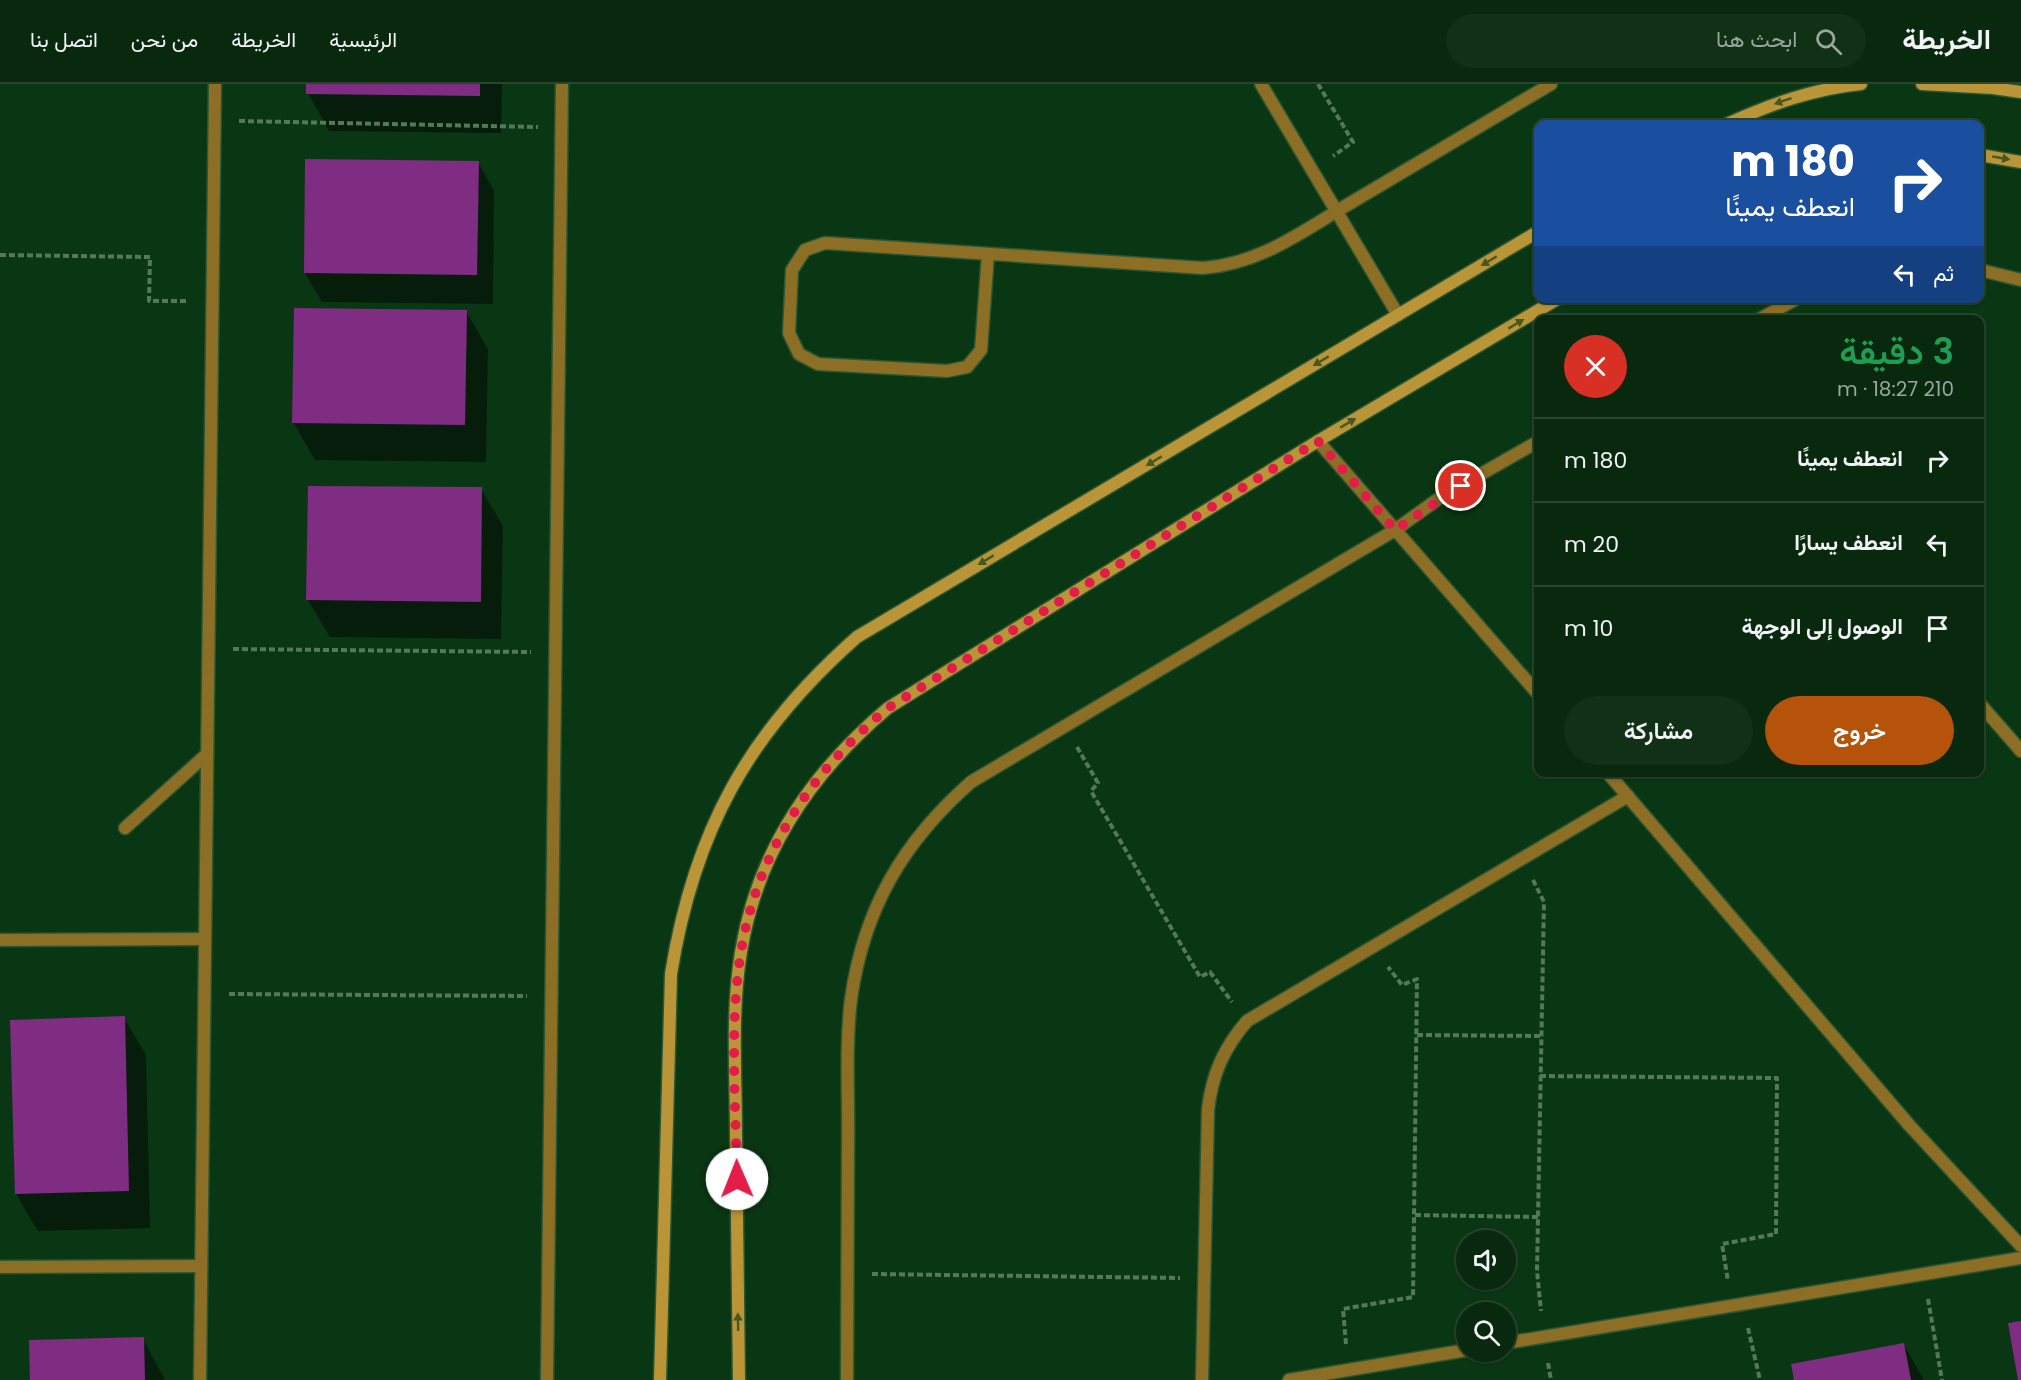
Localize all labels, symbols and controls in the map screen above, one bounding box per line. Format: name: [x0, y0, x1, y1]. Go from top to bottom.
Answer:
search box: [1446, 14, 1866, 68]
text: الخريطة: [1902, 20, 1991, 59]
text: ابحث هنا: [1716, 24, 1797, 55]
text: اتصل بنا: [30, 25, 98, 54]
text: من نحن: [131, 25, 198, 54]
text: الخريطة: [231, 25, 296, 54]
text: الرئيسية: [329, 25, 397, 54]
icon: search: [1812, 25, 1845, 58]
one-way arrow: [1774, 96, 1792, 106]
text: 180 m: [1731, 132, 1855, 191]
icon: right: [1876, 144, 1954, 222]
one-way arrow: [1991, 154, 2010, 163]
text: انعطف يمينًا: [1725, 188, 1855, 225]
one-way arrow: [1480, 256, 1497, 266]
icon: left: [1888, 258, 1921, 291]
text: ثم: [1933, 258, 1954, 289]
one-way arrow: [1508, 318, 1524, 329]
text: 3 دقيقة: [1839, 326, 1954, 377]
button: close: [1564, 335, 1627, 398]
one-way arrow: [1313, 355, 1329, 366]
text: 210 m · 18:27: [1837, 375, 1954, 403]
one-way arrow: [1340, 418, 1356, 429]
text: انعطف يمينًا: [1797, 443, 1903, 474]
icon: right: [1921, 444, 1954, 477]
text: 180 m: [1564, 445, 1627, 476]
one-way arrow: [1146, 455, 1162, 466]
pin: [1435, 460, 1486, 511]
icon: arrive: [1444, 469, 1477, 502]
text: انعطف يسارًا: [1794, 527, 1903, 558]
icon: left: [1921, 528, 1954, 561]
text: 20 m: [1564, 529, 1619, 560]
one-way arrow: [978, 555, 994, 566]
text: الوصول إلى الوجهة: [1742, 611, 1903, 642]
icon: arrive: [1921, 612, 1954, 645]
text: 10 m: [1564, 613, 1613, 644]
button: مشاركة: [1564, 696, 1753, 765]
button: خروج: [1765, 696, 1954, 765]
position arrow: [705, 1147, 769, 1211]
map controls: [1456, 1230, 1516, 1362]
button: sound: [1456, 1230, 1516, 1290]
button: search: [1456, 1302, 1516, 1362]
one-way arrow: [734, 1312, 743, 1331]

